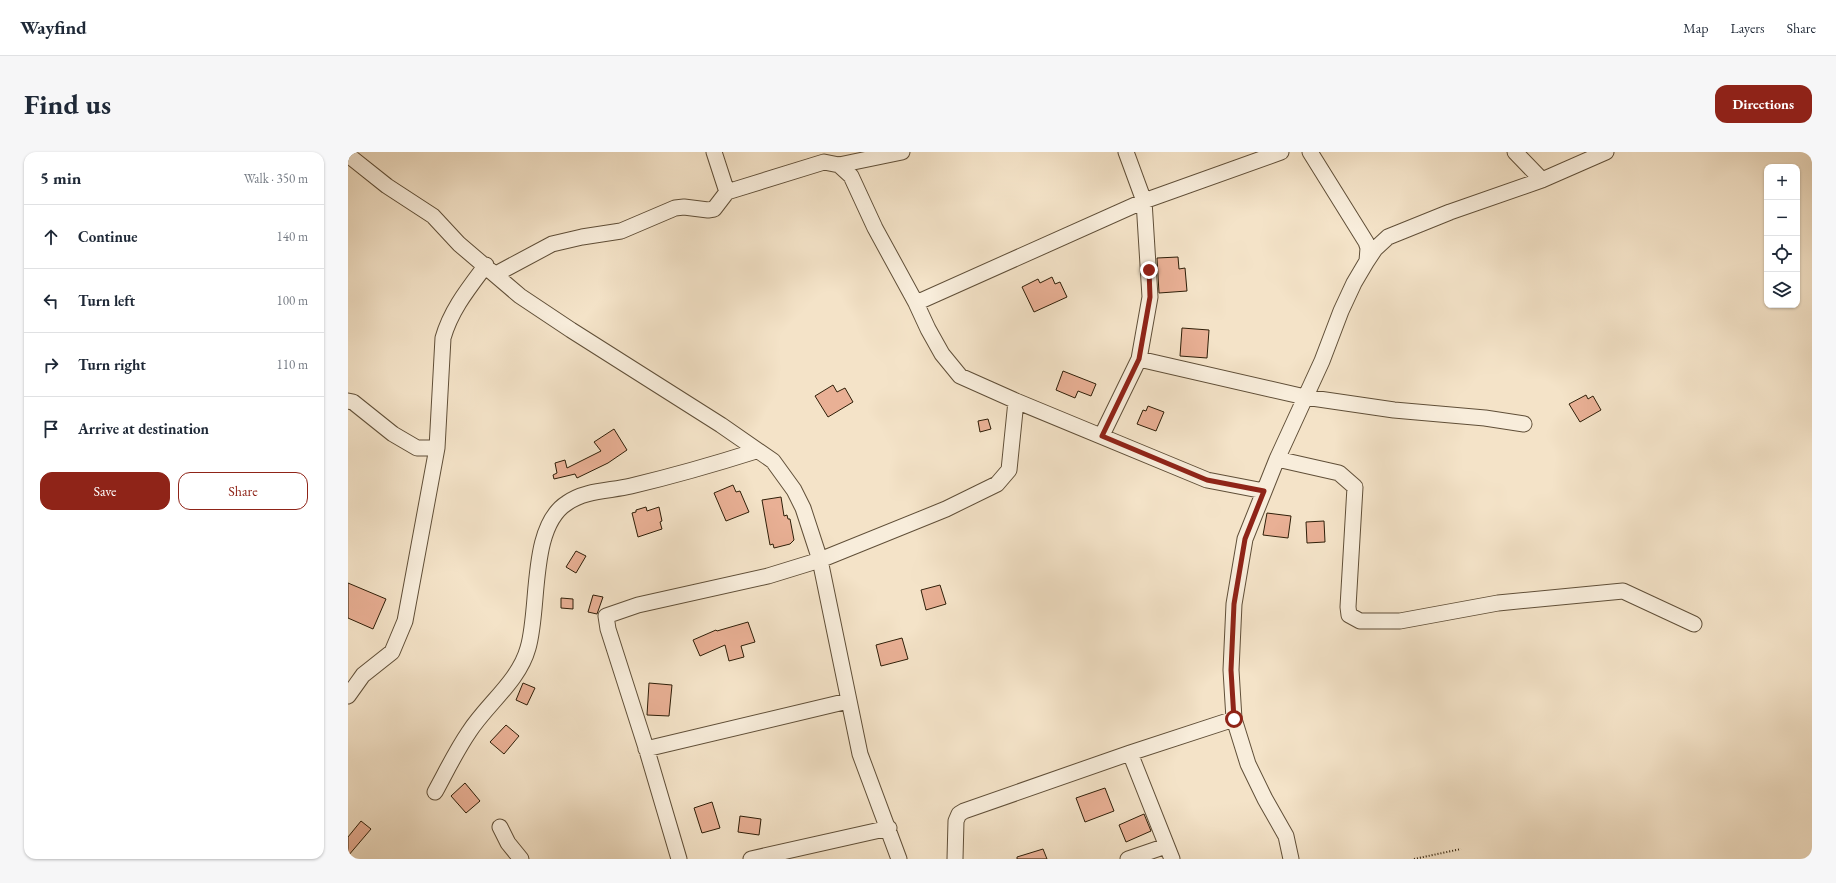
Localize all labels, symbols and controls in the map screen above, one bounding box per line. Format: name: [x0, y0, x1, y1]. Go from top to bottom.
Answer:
text: Wayfind: [20, 15, 87, 40]
text: Map: [1683, 19, 1708, 37]
text: Layers: [1730, 19, 1765, 37]
text: Share: [1787, 19, 1816, 37]
button: Directions: [1715, 85, 1812, 123]
text: Find us: [24, 86, 111, 122]
map controls: [1764, 164, 1800, 308]
button: +: [1764, 164, 1800, 200]
text: 5 min: [40, 167, 81, 189]
text: Walk · 350 m: [244, 170, 308, 187]
button: −: [1764, 200, 1800, 236]
icon: ahead: [40, 226, 62, 248]
text: Continue: [78, 227, 138, 246]
text: 140 m: [277, 228, 308, 245]
button: locate: [1764, 236, 1800, 272]
route end: [1140, 261, 1158, 279]
button: layers: [1764, 272, 1800, 308]
icon: left: [40, 290, 62, 312]
text: Turn left: [78, 291, 135, 310]
text: 100 m: [277, 292, 308, 309]
icon: right: [40, 354, 62, 376]
text: Turn right: [78, 355, 146, 374]
text: 110 m: [277, 356, 308, 373]
icon: arrive: [40, 418, 62, 440]
text: Arrive at destination: [78, 419, 209, 438]
button: Save: [40, 472, 170, 510]
button: Share: [178, 472, 308, 510]
route start: [1225, 710, 1243, 728]

